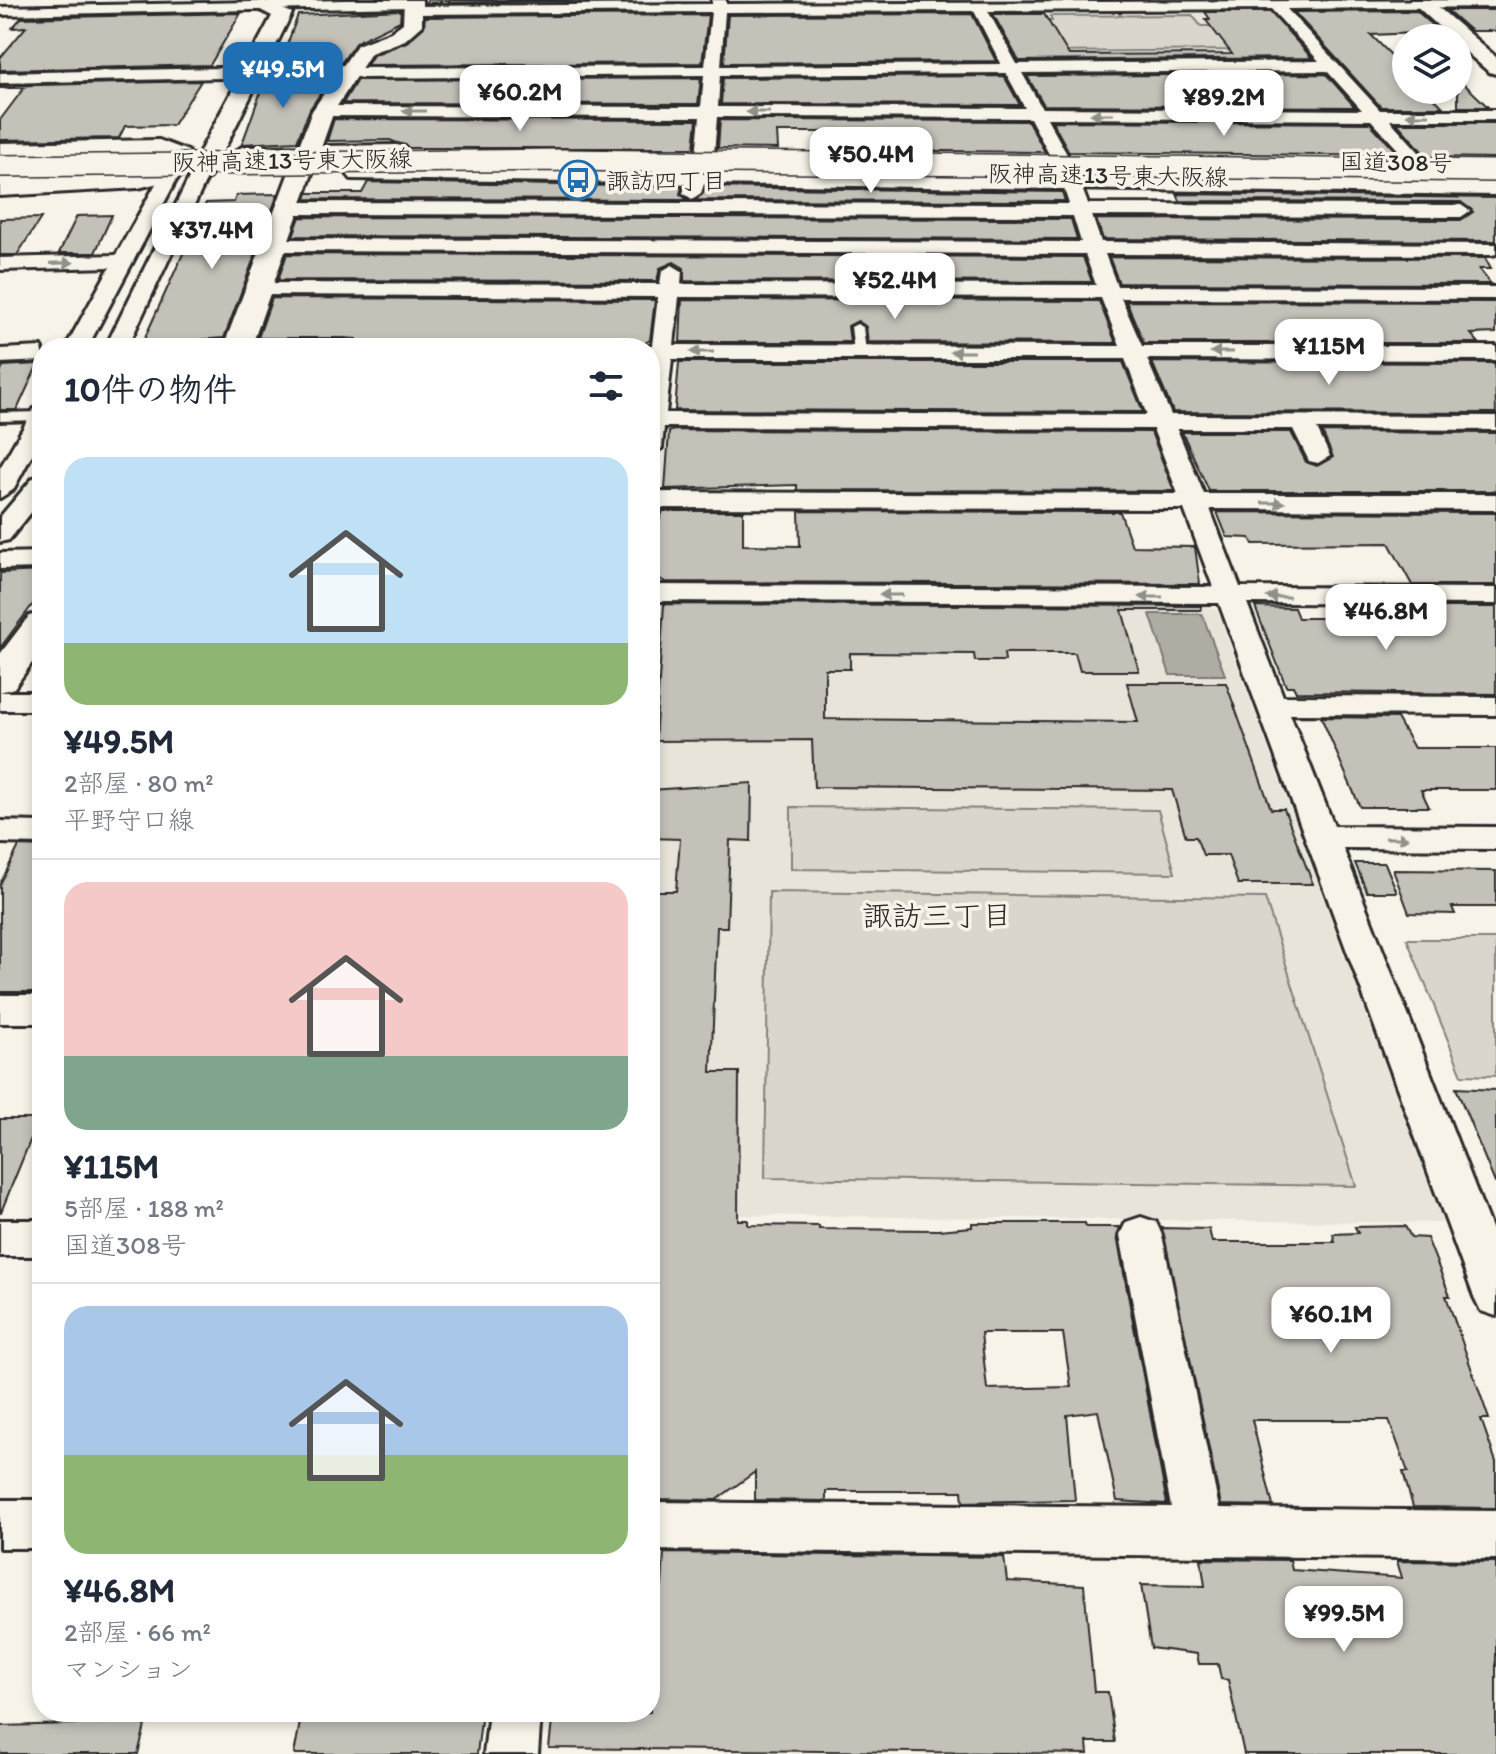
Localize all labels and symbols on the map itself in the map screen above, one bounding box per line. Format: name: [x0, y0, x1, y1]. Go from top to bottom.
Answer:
pin: ¥49.5M: [218, 42, 348, 110]
pin: ¥60.2M: [455, 65, 585, 133]
pin: ¥89.2M: [1159, 70, 1289, 138]
one-way arrow: [401, 105, 426, 117]
one-way arrow: [745, 106, 770, 118]
one-way arrow: [1089, 108, 1114, 120]
one-way arrow: [1405, 109, 1430, 121]
pin: ¥50.4M: [806, 127, 936, 195]
street label: 阪神高速13号東大阪線: [172, 143, 412, 177]
street label: 国道308号: [1339, 147, 1453, 177]
street label: 阪神高速13号東大阪線: [988, 158, 1228, 192]
bus stop icon: 諏訪四丁目: [557, 159, 599, 201]
place label: 諏訪四丁目: [606, 166, 726, 195]
pin: ¥37.4M: [147, 203, 277, 271]
pin: ¥52.4M: [830, 253, 960, 321]
one-way arrow: [50, 256, 75, 269]
pin: ¥115M: [1273, 319, 1385, 387]
one-way arrow: [689, 346, 714, 358]
one-way arrow: [949, 346, 974, 358]
one-way arrow: [1209, 346, 1234, 358]
one-way arrow: [1261, 497, 1286, 509]
pin: ¥46.8M: [1321, 584, 1451, 652]
one-way arrow: [878, 589, 903, 601]
one-way arrow: [1138, 591, 1163, 603]
one-way arrow: [1265, 591, 1290, 603]
one-way arrow: [1385, 832, 1410, 844]
district label: 諏訪三丁目: [862, 897, 1012, 934]
pin: ¥60.1M: [1266, 1287, 1396, 1355]
pin: ¥99.5M: [1279, 1586, 1409, 1654]

